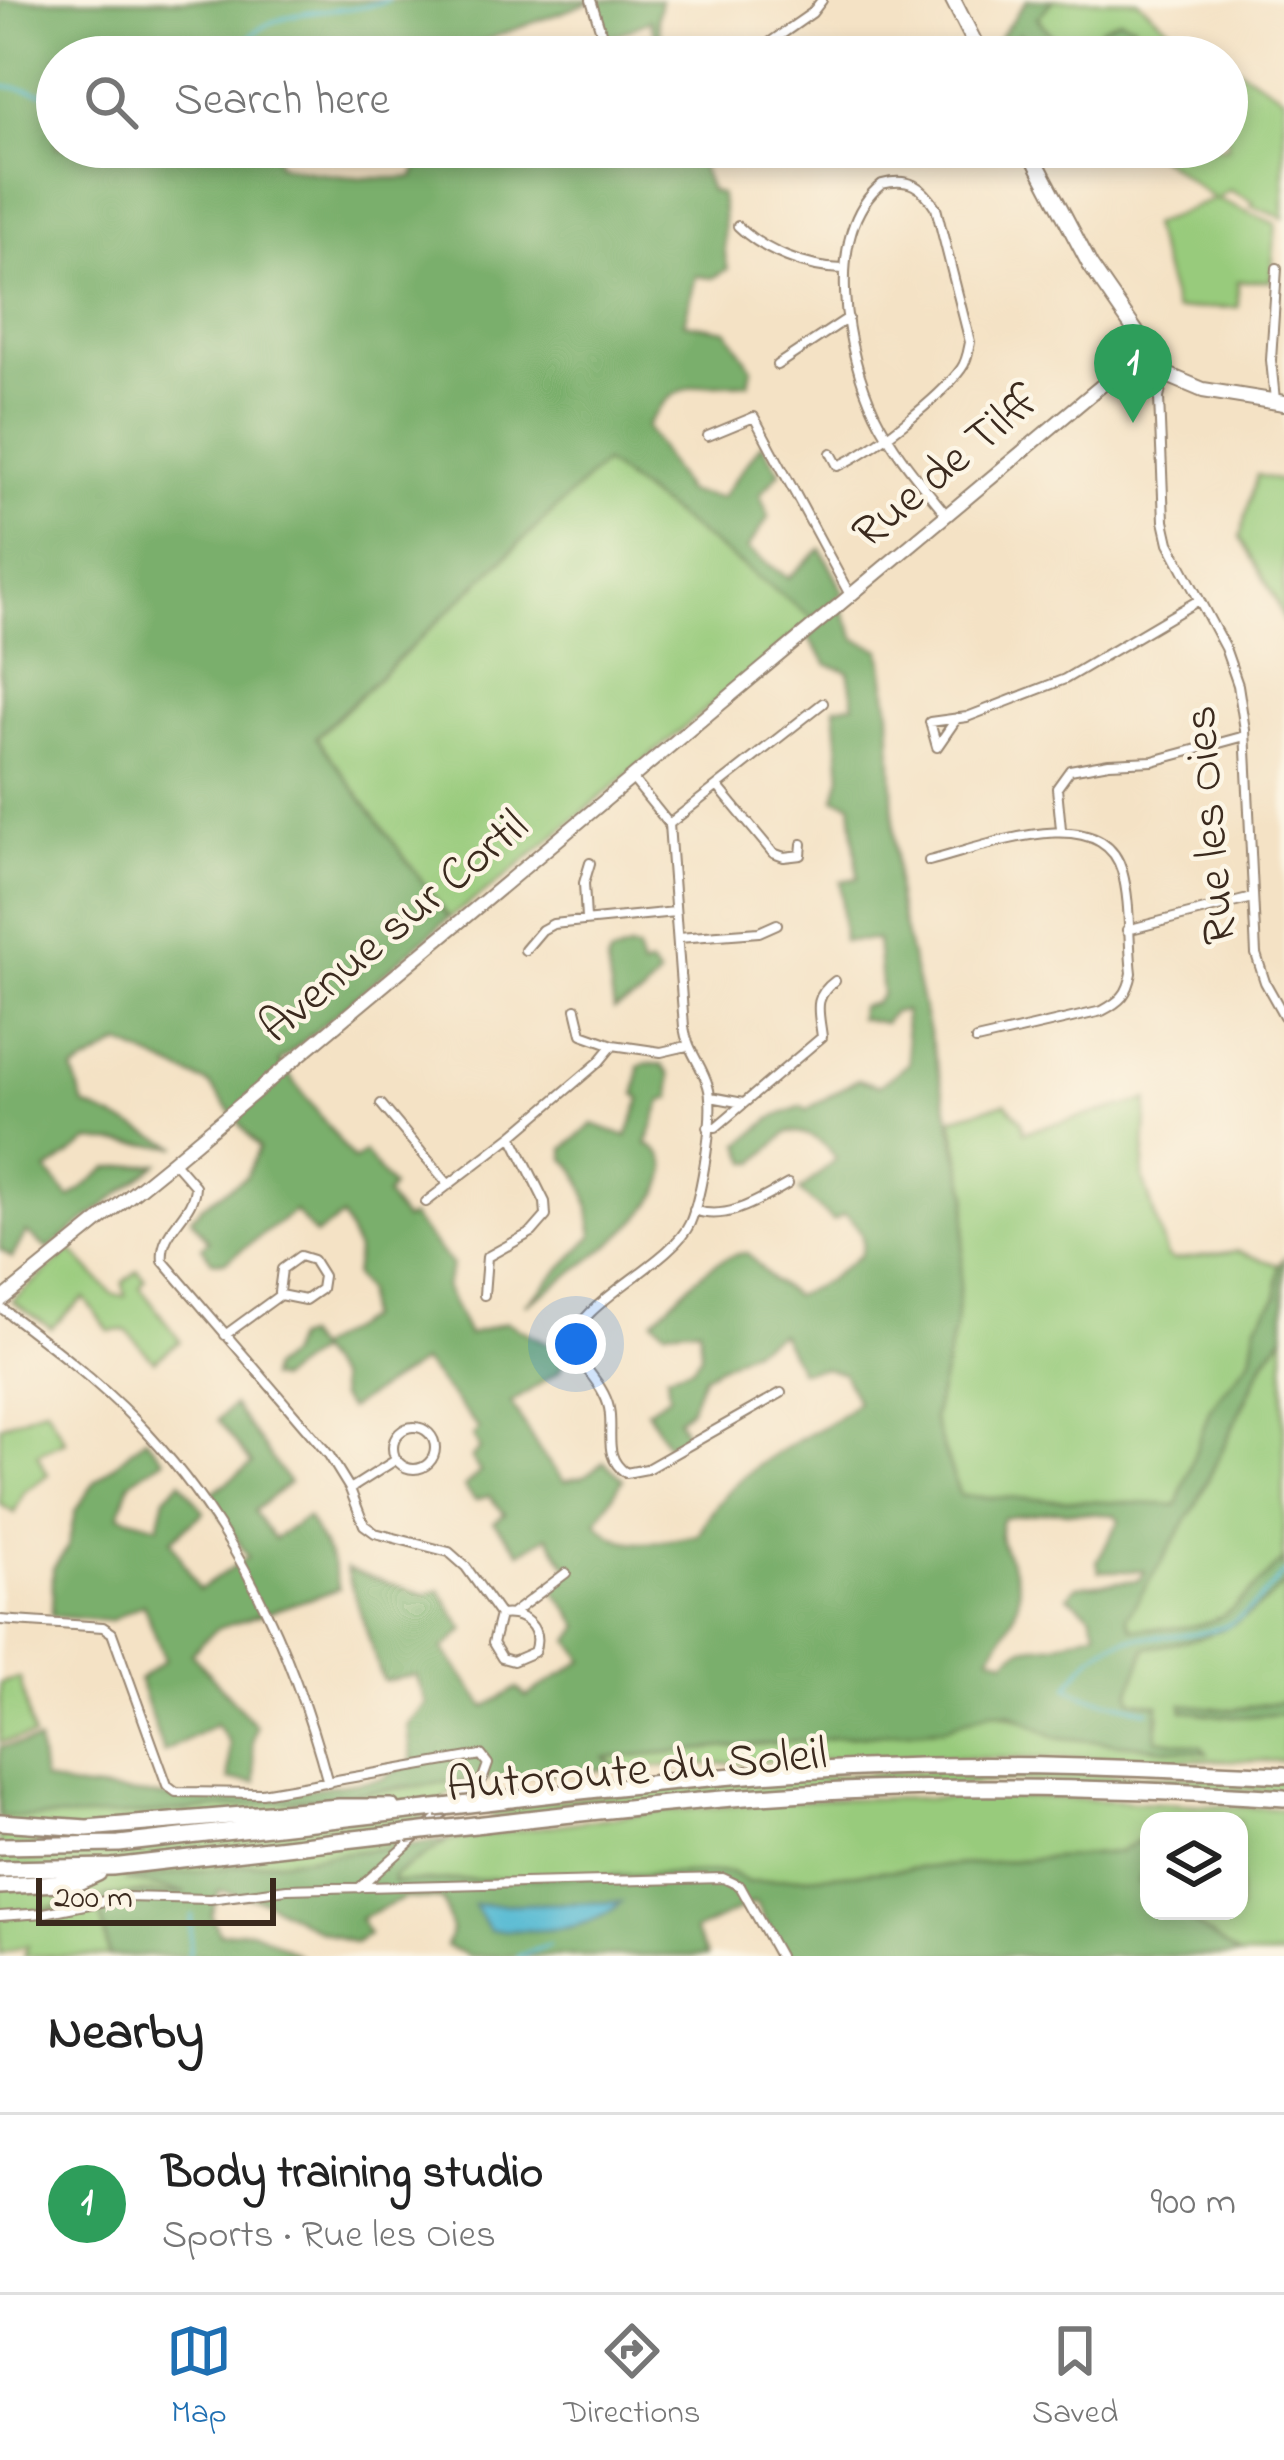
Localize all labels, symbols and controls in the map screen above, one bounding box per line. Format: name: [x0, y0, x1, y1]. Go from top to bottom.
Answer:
search box: [36, 36, 1248, 168]
icon: search: [78, 69, 144, 135]
text: Search here: [174, 69, 390, 135]
pin: 1: [1094, 324, 1172, 423]
street label: Rue de Tilff: [838, 368, 1057, 568]
street label: Rue les Oies: [1167, 703, 1257, 947]
street label: Avenue sur Cortil: [245, 794, 545, 1062]
your location: [546, 1314, 606, 1374]
street label: Autoroute du Soleil: [444, 1721, 830, 1823]
map controls: [1140, 1812, 1248, 1920]
button: layers: [1140, 1812, 1248, 1920]
scale bar: [36, 1872, 276, 1925]
text: 200 m: [54, 1875, 133, 1923]
text: Nearby: [48, 1997, 204, 2072]
text: Body training studio: [162, 2142, 543, 2208]
text: 1: [81, 2175, 93, 2232]
text: 900 m: [1151, 2175, 1236, 2232]
text: Sports · Rue les Oies: [162, 2208, 496, 2265]
tab: Map: [166, 2318, 232, 2438]
tab: Directions: [563, 2318, 701, 2438]
tab: Saved: [1032, 2318, 1118, 2438]

